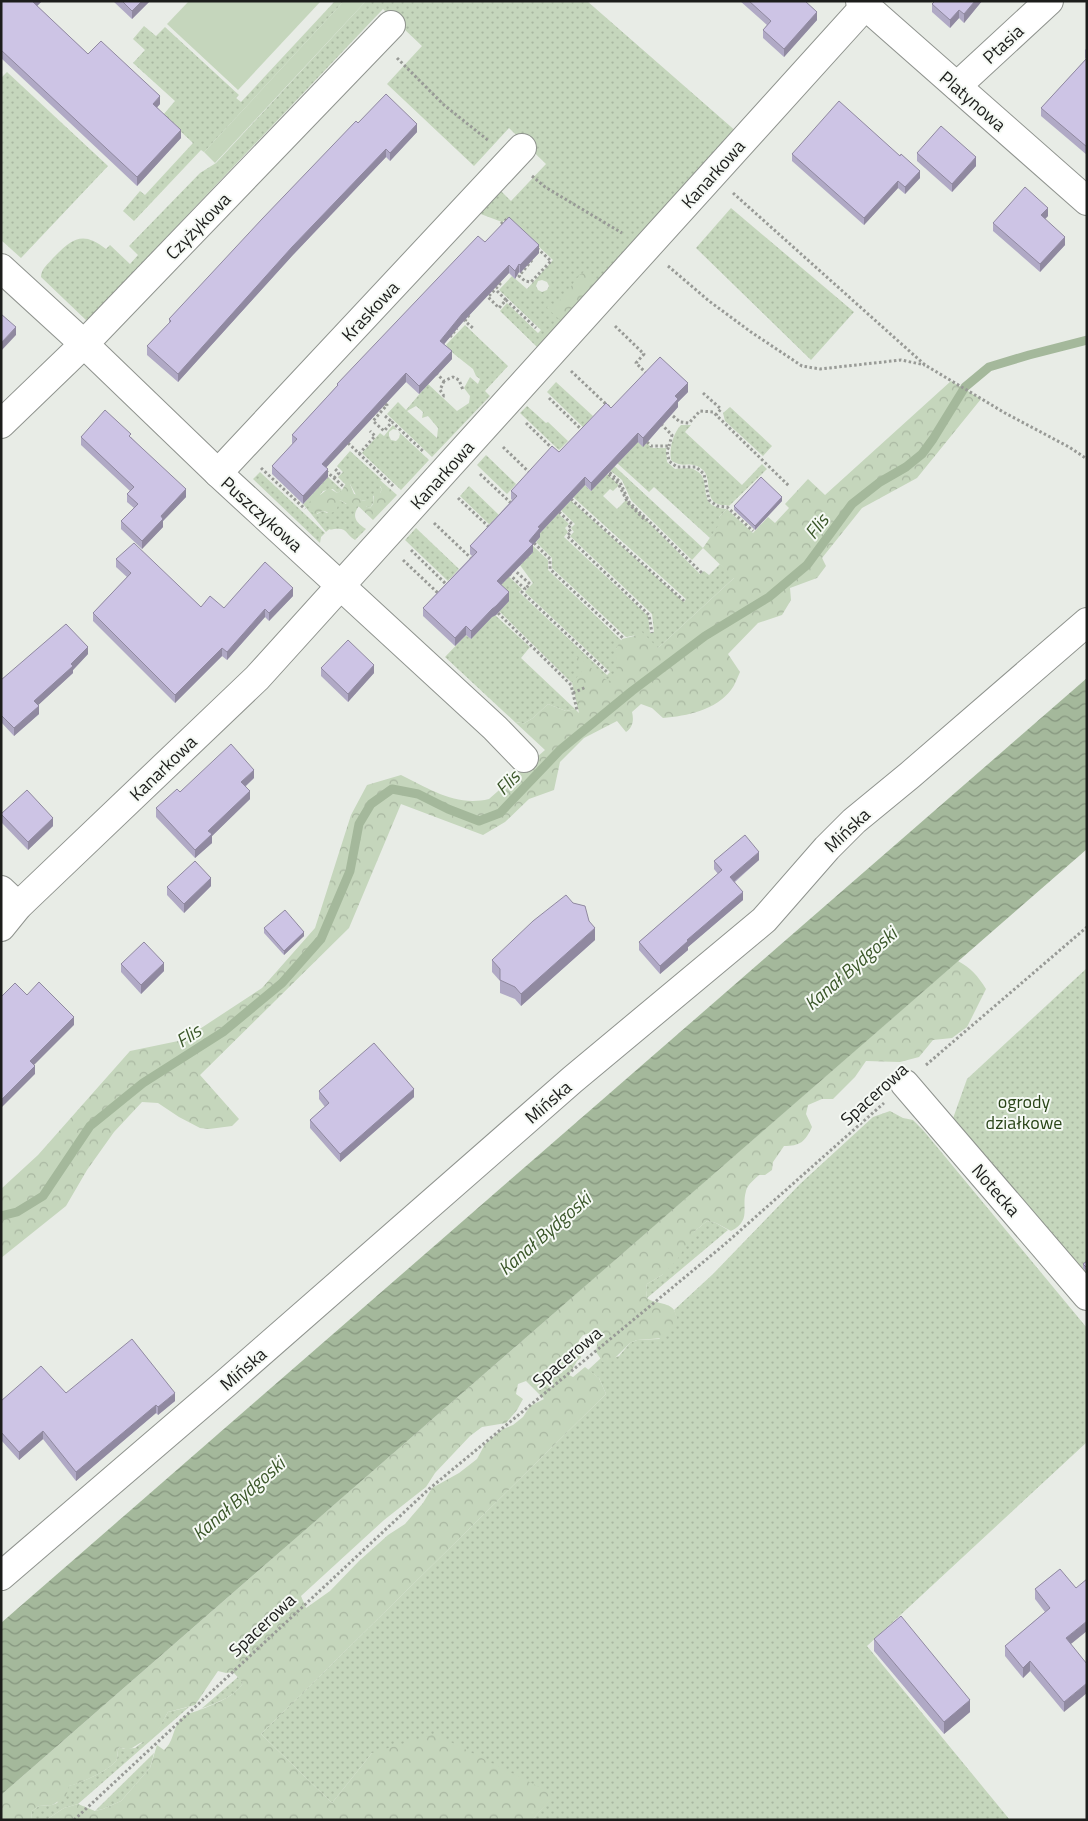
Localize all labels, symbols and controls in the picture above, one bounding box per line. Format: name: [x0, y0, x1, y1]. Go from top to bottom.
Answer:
street label: Ptasia: [976, 18, 1030, 70]
street label: Platynowa: [934, 64, 1012, 138]
street label: Kanarkowa: [675, 134, 751, 214]
street label: Czyżykowa: [159, 186, 237, 266]
street label: Kraskowa: [335, 275, 405, 347]
street label: Kanarkowa: [404, 435, 480, 515]
street label: Puszczykowa: [215, 470, 309, 558]
water label: Flis: [797, 506, 836, 545]
street label: Kanarkowa: [123, 729, 203, 807]
water label: Flis: [488, 761, 528, 801]
street label: Mińska: [818, 801, 876, 859]
water label: Kanał Bydgoski: [797, 918, 904, 1017]
water label: Flis: [169, 1015, 208, 1054]
street label: Spacerowa: [834, 1056, 914, 1132]
street label: Mińska: [519, 1074, 577, 1130]
park label: ogrody działkowe: [986, 1088, 1062, 1136]
street label: Notecka: [965, 1158, 1027, 1222]
water label: Kanał Bydgoski: [491, 1183, 598, 1282]
street label: Spacerowa: [526, 1320, 608, 1394]
street label: Mińska: [214, 1341, 272, 1397]
water label: Kanał Bydgoski: [185, 1448, 292, 1547]
street label: Spacerowa: [222, 1587, 302, 1663]

